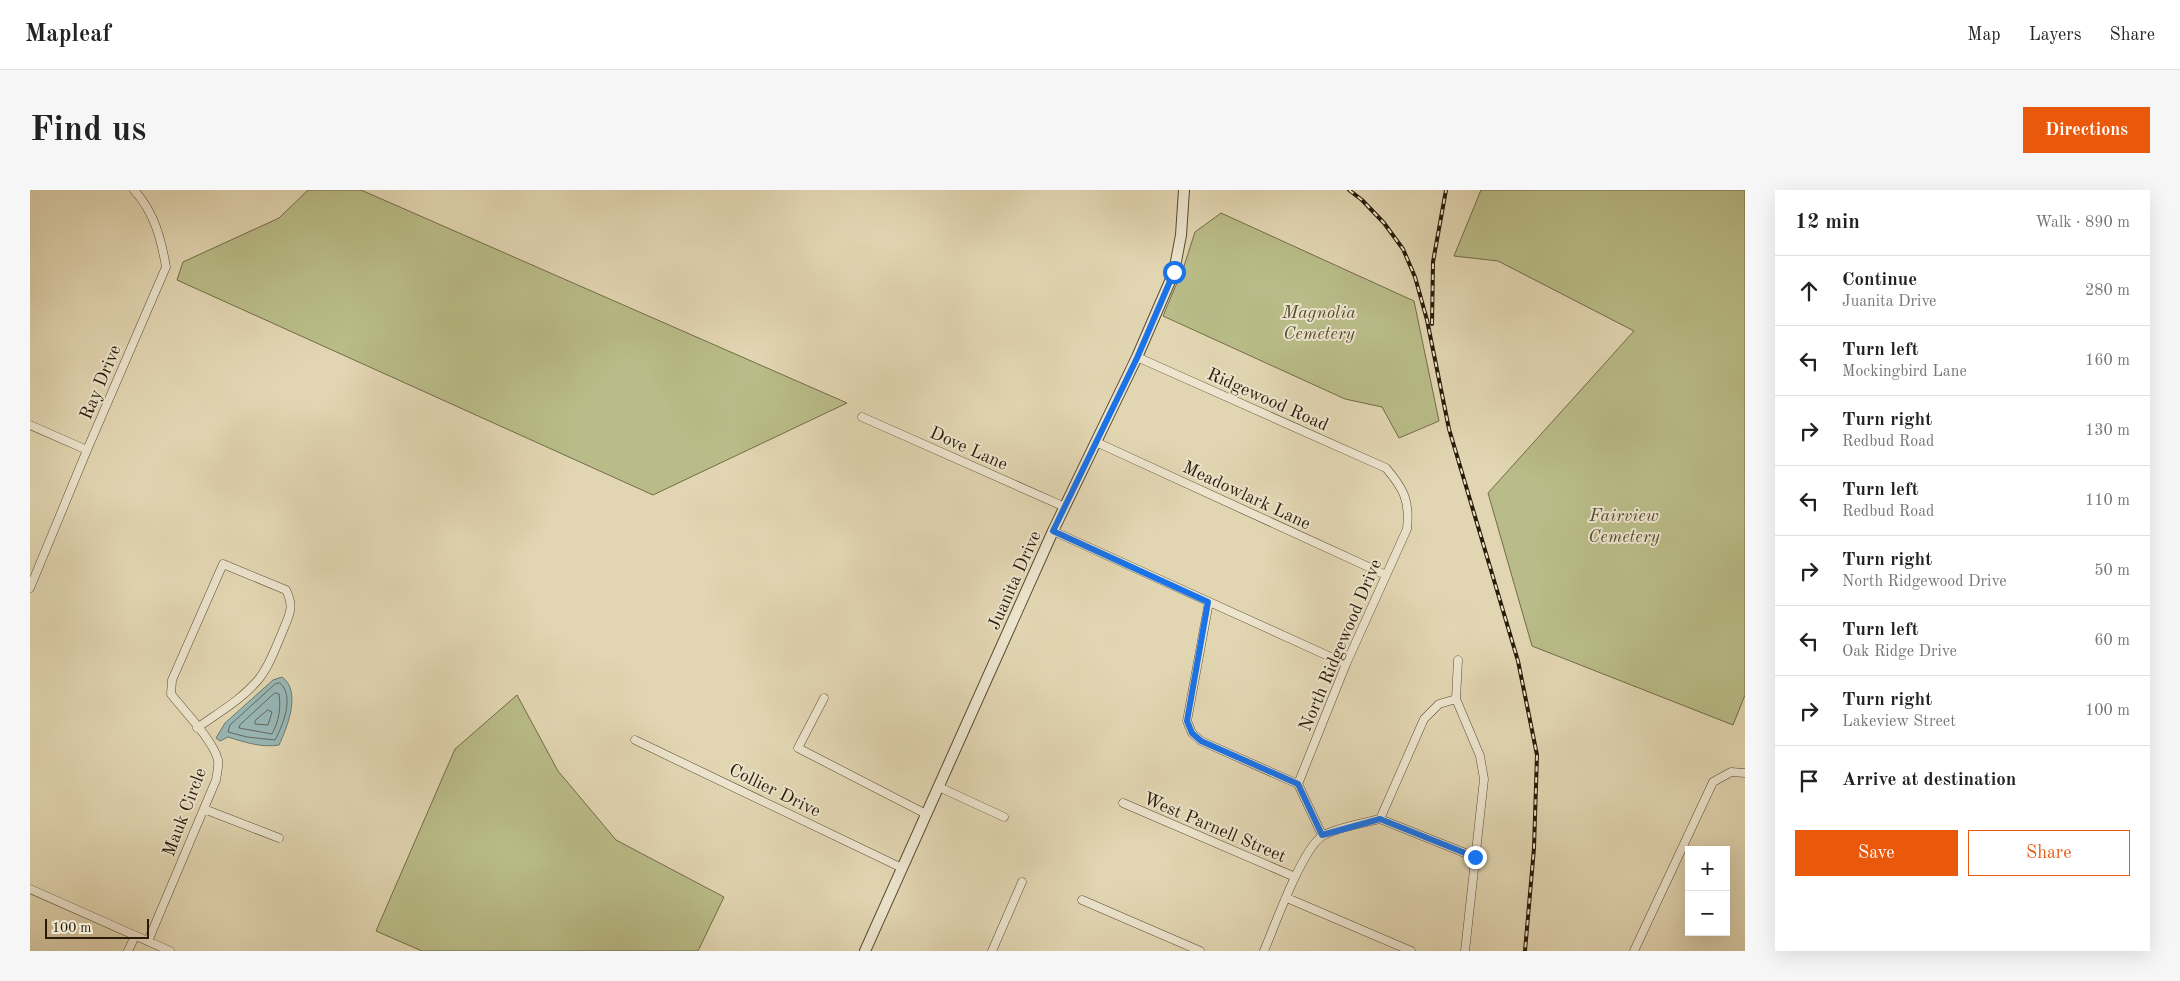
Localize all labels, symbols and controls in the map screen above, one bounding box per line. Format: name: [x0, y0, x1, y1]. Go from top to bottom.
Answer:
text: Mapleaf: [25, 23, 111, 47]
text: Map: [1967, 26, 2001, 44]
text: Layers: [2029, 26, 2081, 44]
text: Share: [2109, 26, 2155, 44]
button: Directions: [2023, 107, 2150, 153]
text: Find us: [30, 113, 146, 148]
text: 12 min: [1795, 212, 1860, 233]
text: Walk · 890 m: [2035, 215, 2130, 231]
route start: [1163, 261, 1186, 284]
text: Continue: [1842, 271, 1917, 290]
icon: ahead: [1795, 277, 1823, 305]
text: 280 m: [2085, 283, 2130, 299]
text: Juanita Drive: [1842, 294, 1936, 310]
park label: Magnolia Cemetery: [1281, 304, 1356, 343]
text: Turn left: [1842, 341, 1919, 360]
street label: Ray Drive: [77, 342, 125, 422]
icon: left: [1795, 347, 1823, 375]
text: 160 m: [2085, 353, 2130, 369]
text: Mockingbird Lane: [1842, 364, 1967, 380]
street label: Ridgewood Road: [1204, 365, 1331, 435]
text: Turn right: [1842, 411, 1932, 430]
icon: right: [1795, 417, 1823, 445]
text: 130 m: [2085, 423, 2130, 439]
street label: Dove Lane: [927, 424, 1010, 474]
text: Redbud Road: [1842, 434, 1934, 450]
street label: Meadowlark Lane: [1180, 458, 1313, 533]
text: Turn left: [1842, 481, 1919, 500]
icon: left: [1795, 487, 1823, 515]
text: 110 m: [2085, 493, 2130, 509]
text: Redbud Road: [1842, 504, 1934, 520]
park label: Fairview Cemetery: [1588, 507, 1660, 546]
street label: Juanita Drive: [985, 528, 1045, 633]
text: Turn right: [1842, 551, 1932, 570]
street label: North Ridgewood Drive: [1296, 557, 1385, 734]
icon: right: [1795, 557, 1823, 585]
text: 50 m: [2094, 563, 2130, 579]
text: North Ridgewood Drive: [1842, 574, 2007, 590]
text: Turn left: [1842, 621, 1919, 640]
icon: left: [1795, 627, 1823, 655]
text: 60 m: [2094, 633, 2130, 649]
text: Oak Ridge Drive: [1842, 644, 1957, 660]
text: Turn right: [1842, 691, 1932, 710]
icon: right: [1795, 697, 1823, 725]
text: 100 m: [2085, 703, 2130, 719]
text: Lakeview Street: [1842, 714, 1956, 730]
street label: Collier Drive: [726, 761, 823, 821]
street label: Mauk Circle: [160, 766, 210, 859]
icon: arrive: [1795, 767, 1823, 795]
text: Arrive at destination: [1842, 771, 2016, 790]
street label: West Parnell Street: [1141, 790, 1289, 866]
button: Save: [1795, 830, 1958, 876]
button: Share: [1968, 830, 2130, 876]
route end: [1464, 846, 1487, 869]
map controls: [1685, 846, 1730, 936]
button: +: [1685, 846, 1730, 891]
button: −: [1685, 891, 1730, 936]
scale bar: [45, 916, 149, 939]
text: 100 m: [52, 921, 91, 935]

